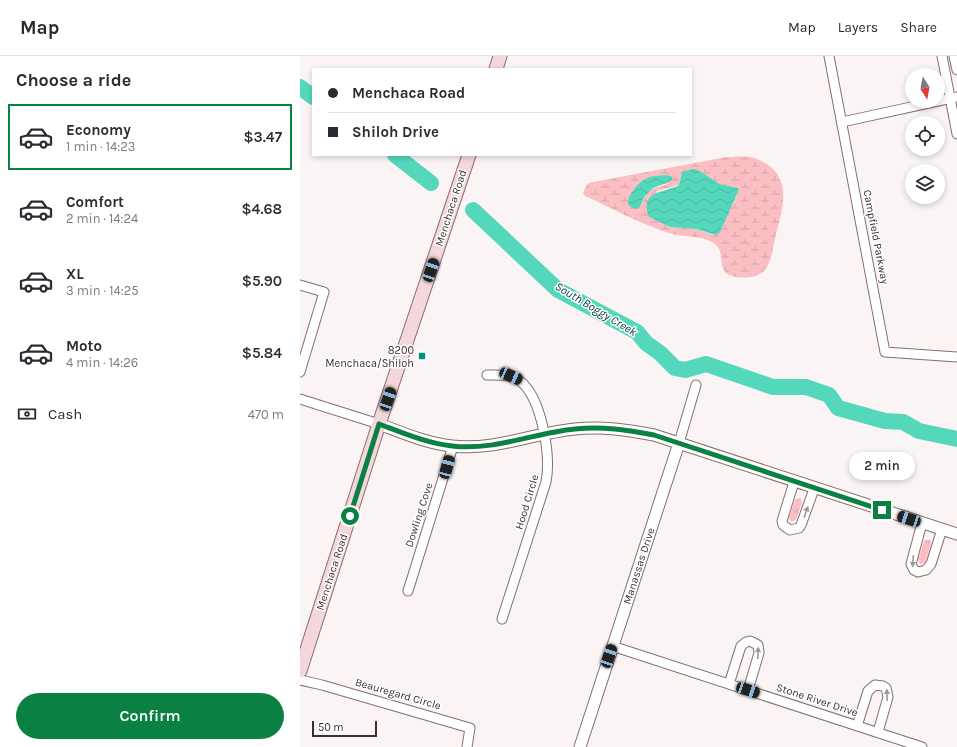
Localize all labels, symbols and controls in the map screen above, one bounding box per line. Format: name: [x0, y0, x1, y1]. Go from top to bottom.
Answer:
text: Map: [20, 17, 59, 39]
text: Map: [788, 19, 816, 36]
text: Layers: [838, 19, 878, 36]
text: Share: [900, 19, 937, 36]
north arrow: [905, 68, 945, 108]
map controls: [905, 68, 945, 204]
text: Choose a ride: [16, 69, 131, 91]
text: Menchaca Road: [352, 84, 465, 102]
button: locate: [905, 116, 945, 156]
icon: car: [18, 119, 54, 155]
text: Economy: [66, 121, 131, 139]
text: Shiloh Drive: [352, 123, 439, 141]
text: $3.47: [244, 128, 282, 146]
text: 1 min · 14:23: [66, 139, 136, 154]
button: layers: [905, 164, 945, 204]
street label: Menchaca Road: [433, 168, 469, 248]
street label: Campfield Parkway: [860, 189, 892, 285]
icon: car: [18, 191, 54, 227]
text: Comfort: [66, 193, 124, 211]
text: $4.68: [242, 200, 282, 218]
text: 2 min · 14:24: [66, 211, 138, 226]
car: [421, 257, 441, 283]
icon: car: [18, 263, 54, 299]
text: XL: [66, 265, 84, 283]
text: $5.90: [242, 272, 282, 290]
water label: South Boggy Creek: [553, 279, 640, 339]
text: 3 min · 14:25: [66, 283, 139, 298]
icon: car: [18, 335, 54, 371]
text: Moto: [66, 337, 102, 355]
text: $5.84: [242, 344, 282, 362]
place label: 8200 Menchaca/Shiloh: [325, 344, 414, 370]
marker: 8200 Menchaca/Shiloh: [417, 351, 427, 361]
text: 4 min · 14:26: [66, 355, 138, 370]
car: [498, 366, 524, 386]
car: [378, 386, 398, 412]
icon: cash: [16, 403, 38, 425]
text: Cash: [48, 405, 82, 423]
text: 470 m: [248, 407, 284, 422]
callout: 2 min: [849, 452, 915, 480]
car: [438, 454, 456, 480]
text: 2 min: [864, 458, 900, 473]
street label: Hood Circle: [512, 473, 542, 531]
street label: Dowling Cove: [402, 481, 436, 549]
route end: [873, 501, 891, 519]
one-way arrow: [803, 506, 809, 518]
route start: [341, 507, 359, 525]
car: [896, 510, 922, 528]
street label: Manassas Drive: [620, 526, 658, 606]
street label: Menchaca Road: [314, 532, 350, 612]
one-way arrow: [909, 554, 916, 567]
car: [600, 643, 618, 669]
one-way arrow: [755, 646, 761, 659]
street label: Beauregard Circle: [354, 676, 443, 713]
car: [735, 681, 761, 699]
street label: Stone River Drive: [774, 681, 860, 719]
one-way arrow: [883, 689, 890, 701]
button: Confirm: [16, 693, 284, 739]
scale bar: [312, 719, 377, 738]
text: 50 m: [318, 721, 344, 734]

